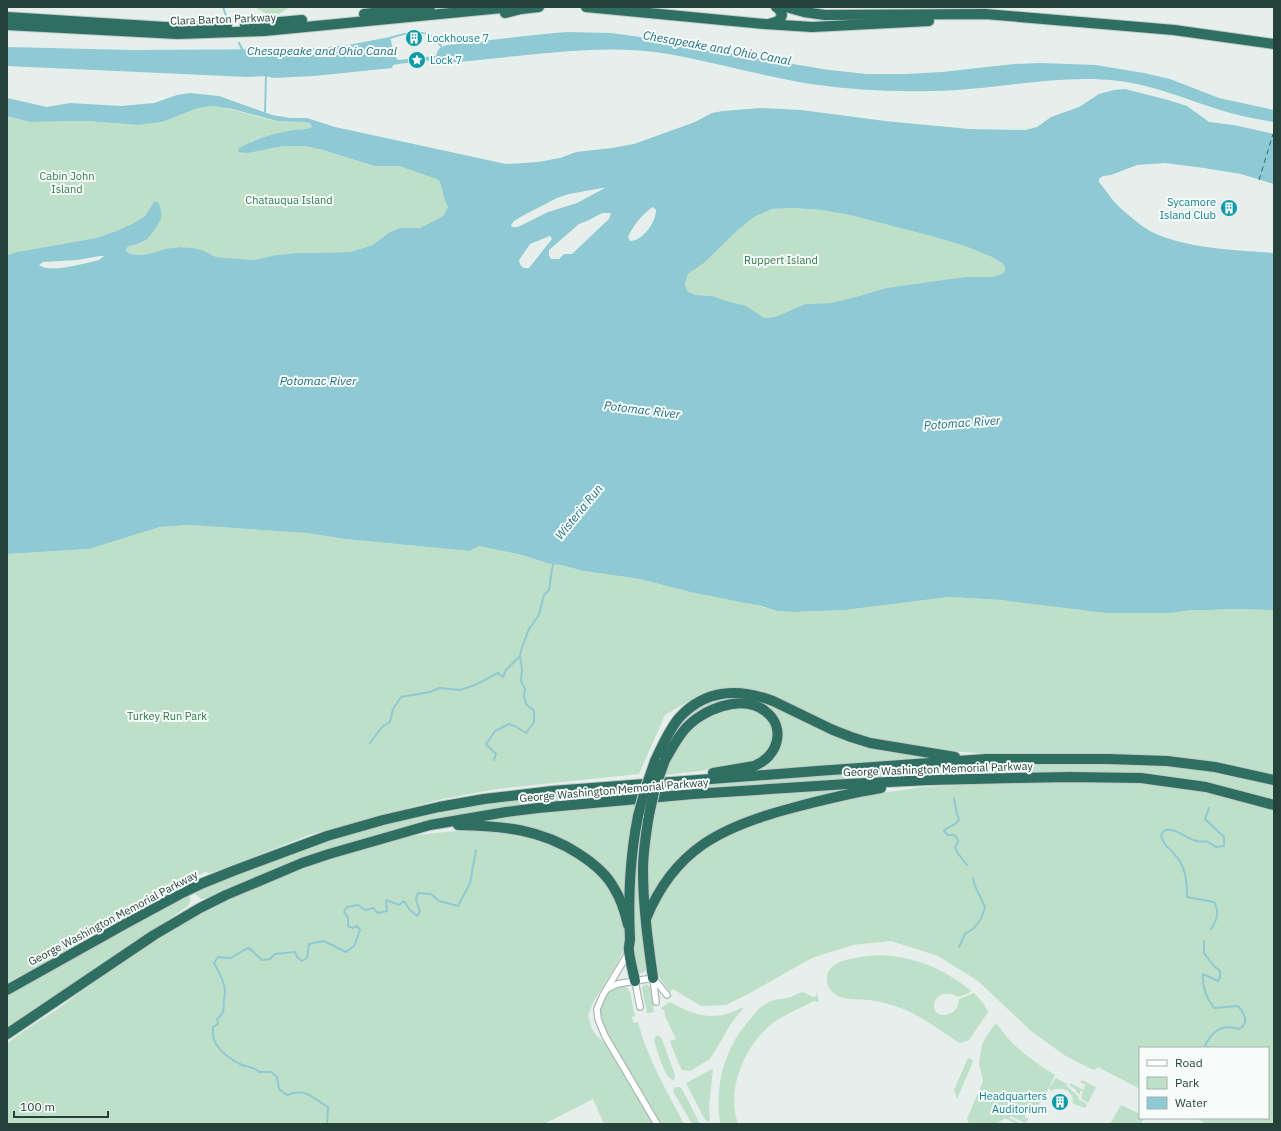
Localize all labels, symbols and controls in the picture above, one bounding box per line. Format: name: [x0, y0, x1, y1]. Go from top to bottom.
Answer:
street label: Clara Barton Parkway: [170, 10, 277, 28]
water label: Chesapeake and Ohio Canal: [642, 27, 793, 68]
building icon: Lockhouse 7: [404, 28, 424, 48]
place label: Lockhouse 7: [427, 31, 489, 45]
water label: Chesapeake and Ohio Canal: [247, 43, 398, 58]
place icon: Lock 7: [407, 50, 427, 70]
place label: Lock 7: [430, 53, 462, 67]
park label: Cabin John Island: [40, 169, 94, 196]
park label: Chatauqua Island: [245, 193, 333, 207]
place label: Sycamore Island Club: [1160, 195, 1216, 222]
building icon: Sycamore Island Club: [1219, 198, 1239, 218]
park label: Ruppert Island: [744, 253, 818, 267]
water label: Potomac River: [280, 373, 357, 388]
water label: Potomac River: [603, 397, 682, 422]
water label: Potomac River: [923, 412, 1001, 433]
water label: Wisteria Run: [552, 481, 606, 542]
park label: Turkey Run Park: [127, 709, 207, 723]
street label: George Washington Memorial Parkway: [843, 759, 1034, 779]
street label: George Washington Memorial Parkway: [519, 775, 710, 805]
street label: George Washington Memorial Parkway: [26, 867, 200, 969]
legend: [1139, 1047, 1269, 1119]
text: Road: [1175, 1055, 1203, 1070]
text: Park: [1175, 1075, 1200, 1090]
place label: Headquarters Auditorium: [979, 1089, 1047, 1116]
building icon: Headquarters Auditorium: [1050, 1092, 1070, 1112]
scale bar: [14, 1093, 108, 1119]
text: Water: [1175, 1095, 1208, 1110]
text: 100 m: [20, 1099, 55, 1114]

